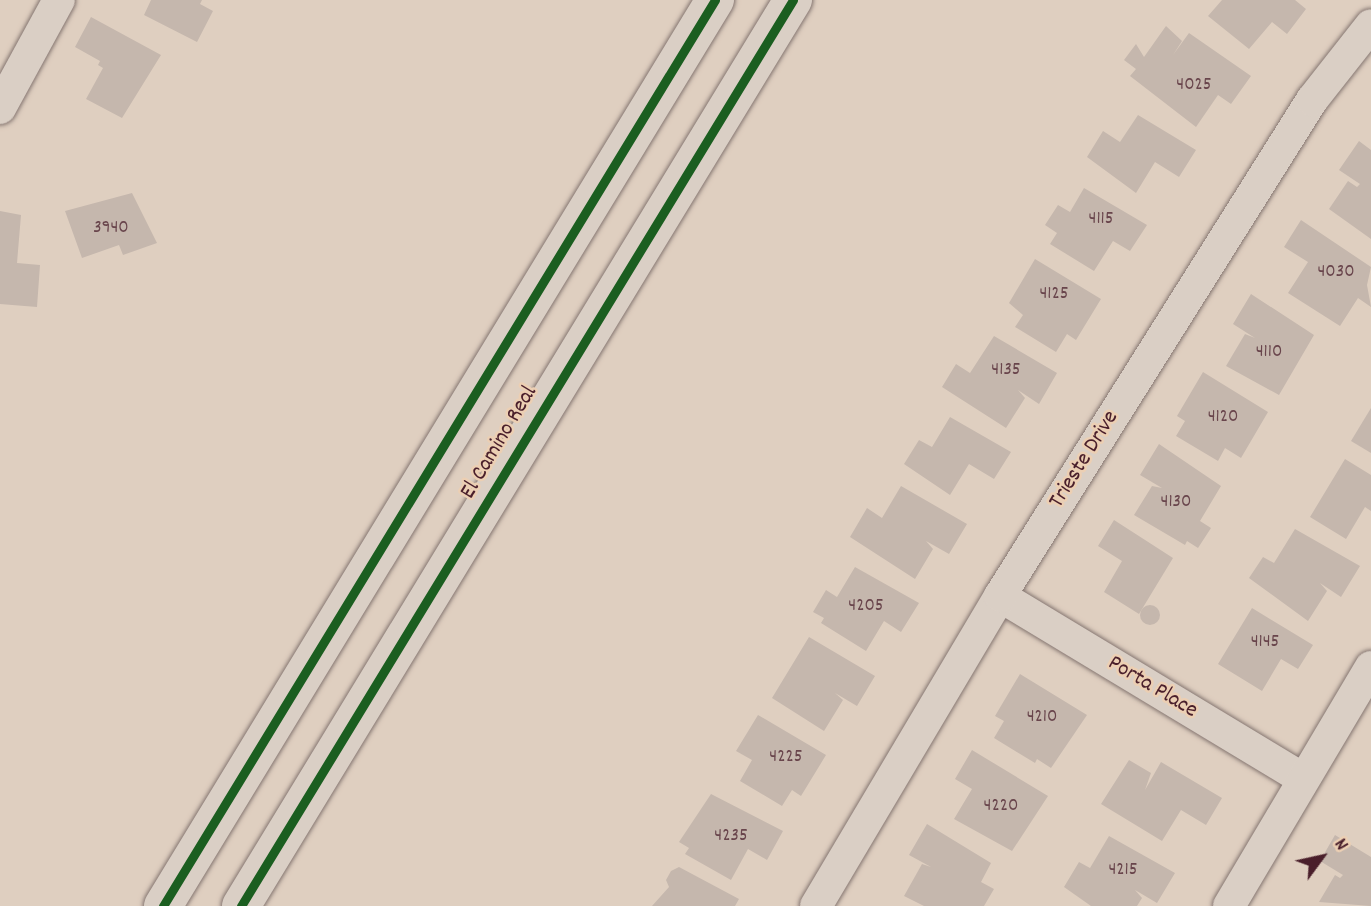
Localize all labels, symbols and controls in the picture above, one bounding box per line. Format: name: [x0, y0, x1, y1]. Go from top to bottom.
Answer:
house number: 4025: [1176, 75, 1212, 97]
house number: 4115: [1088, 209, 1114, 231]
house number: 3940: [93, 218, 129, 240]
house number: 4030: [1317, 262, 1355, 284]
house number: 4125: [1039, 284, 1069, 306]
house number: 4110: [1256, 342, 1282, 364]
house number: 4135: [991, 360, 1021, 382]
street label: El Camino Real: [455, 381, 545, 505]
street label: Trieste Drive: [1044, 406, 1126, 514]
house number: 4120: [1208, 407, 1238, 429]
house number: 4130: [1161, 492, 1191, 514]
house number: 4205: [848, 596, 884, 618]
house number: 4145: [1251, 632, 1279, 654]
street label: Porta Place: [1102, 650, 1202, 726]
house number: 4210: [1027, 707, 1057, 729]
house number: 4225: [769, 747, 803, 769]
house number: 4220: [984, 796, 1018, 818]
north arrow: [1287, 822, 1357, 892]
house number: 4235: [714, 826, 748, 848]
text: N: [1326, 834, 1354, 857]
house number: 4215: [1108, 860, 1138, 882]

